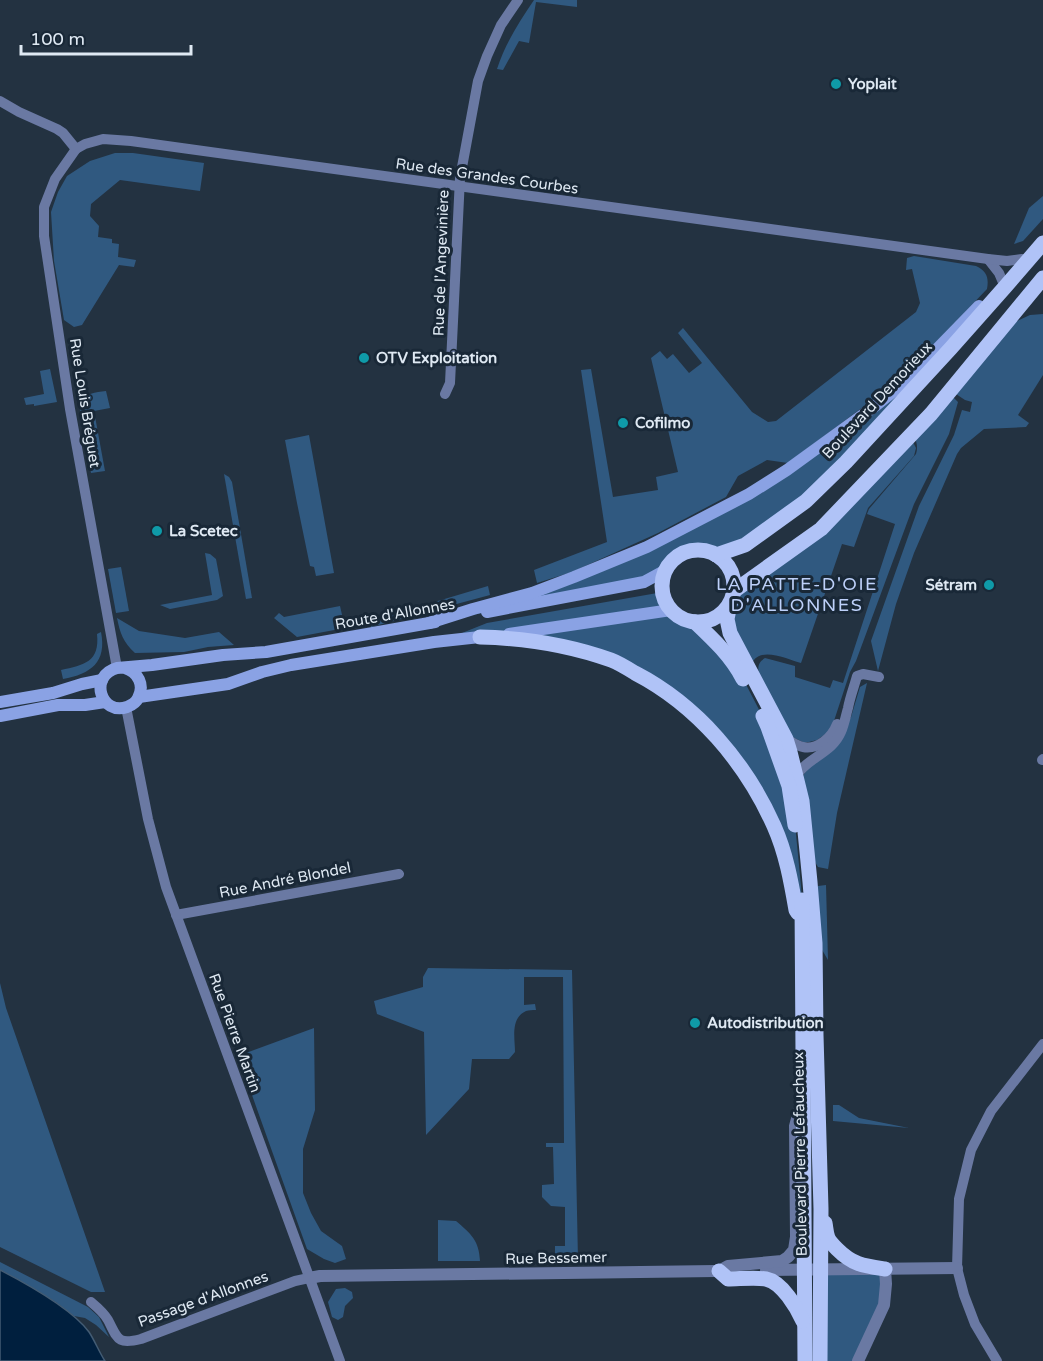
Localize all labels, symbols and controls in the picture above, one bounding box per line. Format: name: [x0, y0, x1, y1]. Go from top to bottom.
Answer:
scale bar: [21, 18, 190, 56]
text: 100 m: [30, 28, 85, 50]
place label: Yoplait: [848, 75, 897, 94]
marker: Yoplait: [829, 77, 843, 91]
street label: Rue des Grandes Courbes: [394, 154, 580, 198]
street label: Rue de l'Angevinière: [429, 190, 453, 336]
street label: Rue Louis Bréguet: [66, 337, 104, 469]
street label: Boulevard Demorieux: [818, 338, 936, 462]
place label: OTV Exploitation: [376, 349, 497, 368]
marker: OTV Exploitation: [357, 351, 371, 365]
place label: Cofilmo: [635, 414, 690, 432]
marker: Cofilmo: [616, 416, 630, 430]
place label: La Scetec: [169, 522, 238, 540]
marker: La Scetec: [150, 524, 164, 538]
district label: LA PATTE-D'OIE D'ALLONNES: [716, 573, 878, 616]
place label: Sétram: [926, 576, 977, 594]
marker: Sétram: [982, 578, 996, 592]
street label: Route d'Allonnes: [334, 595, 456, 633]
street label: Rue André Blondel: [218, 858, 352, 902]
street label: Rue Pierre Martin: [205, 971, 265, 1095]
place label: Autodistribution: [707, 1014, 824, 1032]
marker: Autodistribution: [688, 1016, 702, 1030]
street label: Boulevard Pierre Lefaucheux: [789, 1052, 811, 1256]
street label: Rue Bessemer: [505, 1248, 607, 1268]
street label: Passage d'Allonnes: [135, 1267, 271, 1331]

